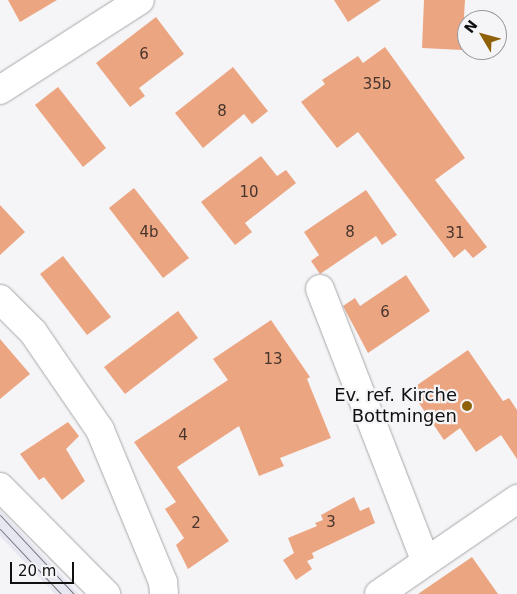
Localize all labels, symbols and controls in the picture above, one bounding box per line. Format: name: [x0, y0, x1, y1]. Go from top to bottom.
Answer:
north arrow: [457, 10, 507, 60]
text: N: [461, 17, 481, 36]
house number: 6: [139, 46, 149, 64]
house number: 35b: [363, 76, 391, 94]
house number: 8: [217, 103, 227, 121]
house number: 10: [239, 184, 259, 202]
house number: 4b: [139, 224, 159, 242]
house number: 8: [345, 224, 355, 242]
house number: 31: [445, 225, 465, 243]
house number: 6: [380, 304, 390, 322]
house number: 13: [263, 351, 283, 369]
place label: Ev. ref. Kirche Bottmingen: [334, 385, 457, 428]
marker: Ev. ref. Kirche Bottmingen: [461, 400, 473, 412]
house number: 4: [178, 427, 188, 445]
house number: 3: [326, 514, 336, 532]
house number: 2: [191, 515, 201, 533]
scale bar: [12, 552, 76, 584]
text: 20 m: [18, 562, 56, 580]

